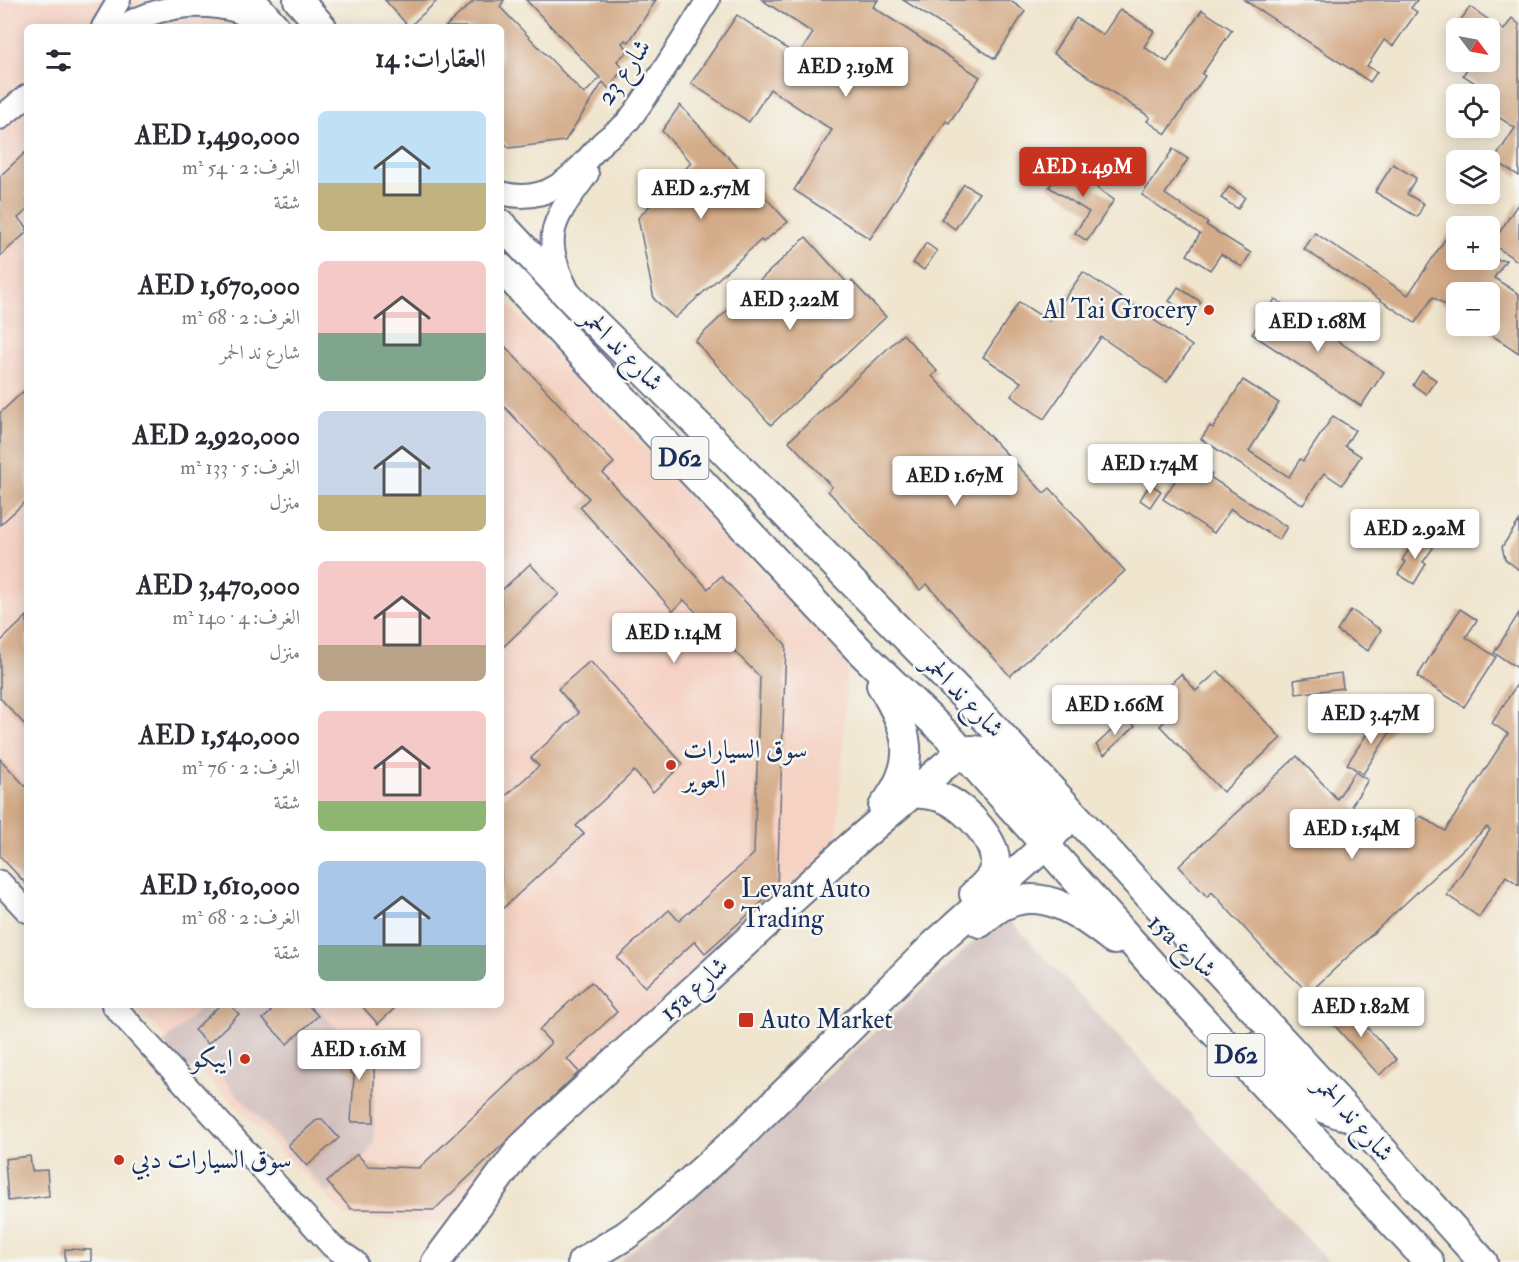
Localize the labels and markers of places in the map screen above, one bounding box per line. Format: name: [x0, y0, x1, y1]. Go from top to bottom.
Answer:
pin: AED 3.19M: [777, 47, 915, 98]
pin: AED 1.49M: [1014, 147, 1152, 198]
pin: AED 2.57M: [632, 169, 770, 220]
pin: AED 3.22M: [721, 280, 859, 331]
place label: Al Tai Grocery: [1041, 294, 1198, 326]
pin: AED 1.68M: [1249, 302, 1387, 353]
marker: Al Tai Grocery: [1202, 303, 1216, 317]
pin: AED 1.74M: [1081, 444, 1219, 495]
pin: AED 1.67M: [886, 456, 1024, 507]
pin: AED 2.92M: [1346, 509, 1484, 560]
pin: AED 1.14M: [605, 613, 743, 664]
pin: AED 1.66M: [1046, 685, 1184, 736]
pin: AED 3.47M: [1302, 694, 1440, 745]
place label: سوق السيارات العوير: [680, 734, 807, 796]
marker: سوق السيارات العوير: [664, 758, 678, 772]
pin: AED 1.54M: [1283, 809, 1421, 860]
place label: Levant Auto Trading: [741, 873, 870, 935]
marker: Levant Auto Trading: [722, 897, 736, 911]
pin: AED 1.82M: [1292, 987, 1430, 1038]
place label: Auto Market: [759, 1004, 893, 1036]
marker: Auto Market: [737, 1011, 755, 1029]
pin: AED 1.61M: [290, 1030, 428, 1081]
place label: ايبكو: [188, 1043, 233, 1075]
marker: ايبكو: [238, 1052, 252, 1066]
place label: سوق السيارات دبي: [131, 1144, 292, 1181]
marker: سوق السيارات دبي: [112, 1153, 126, 1167]

